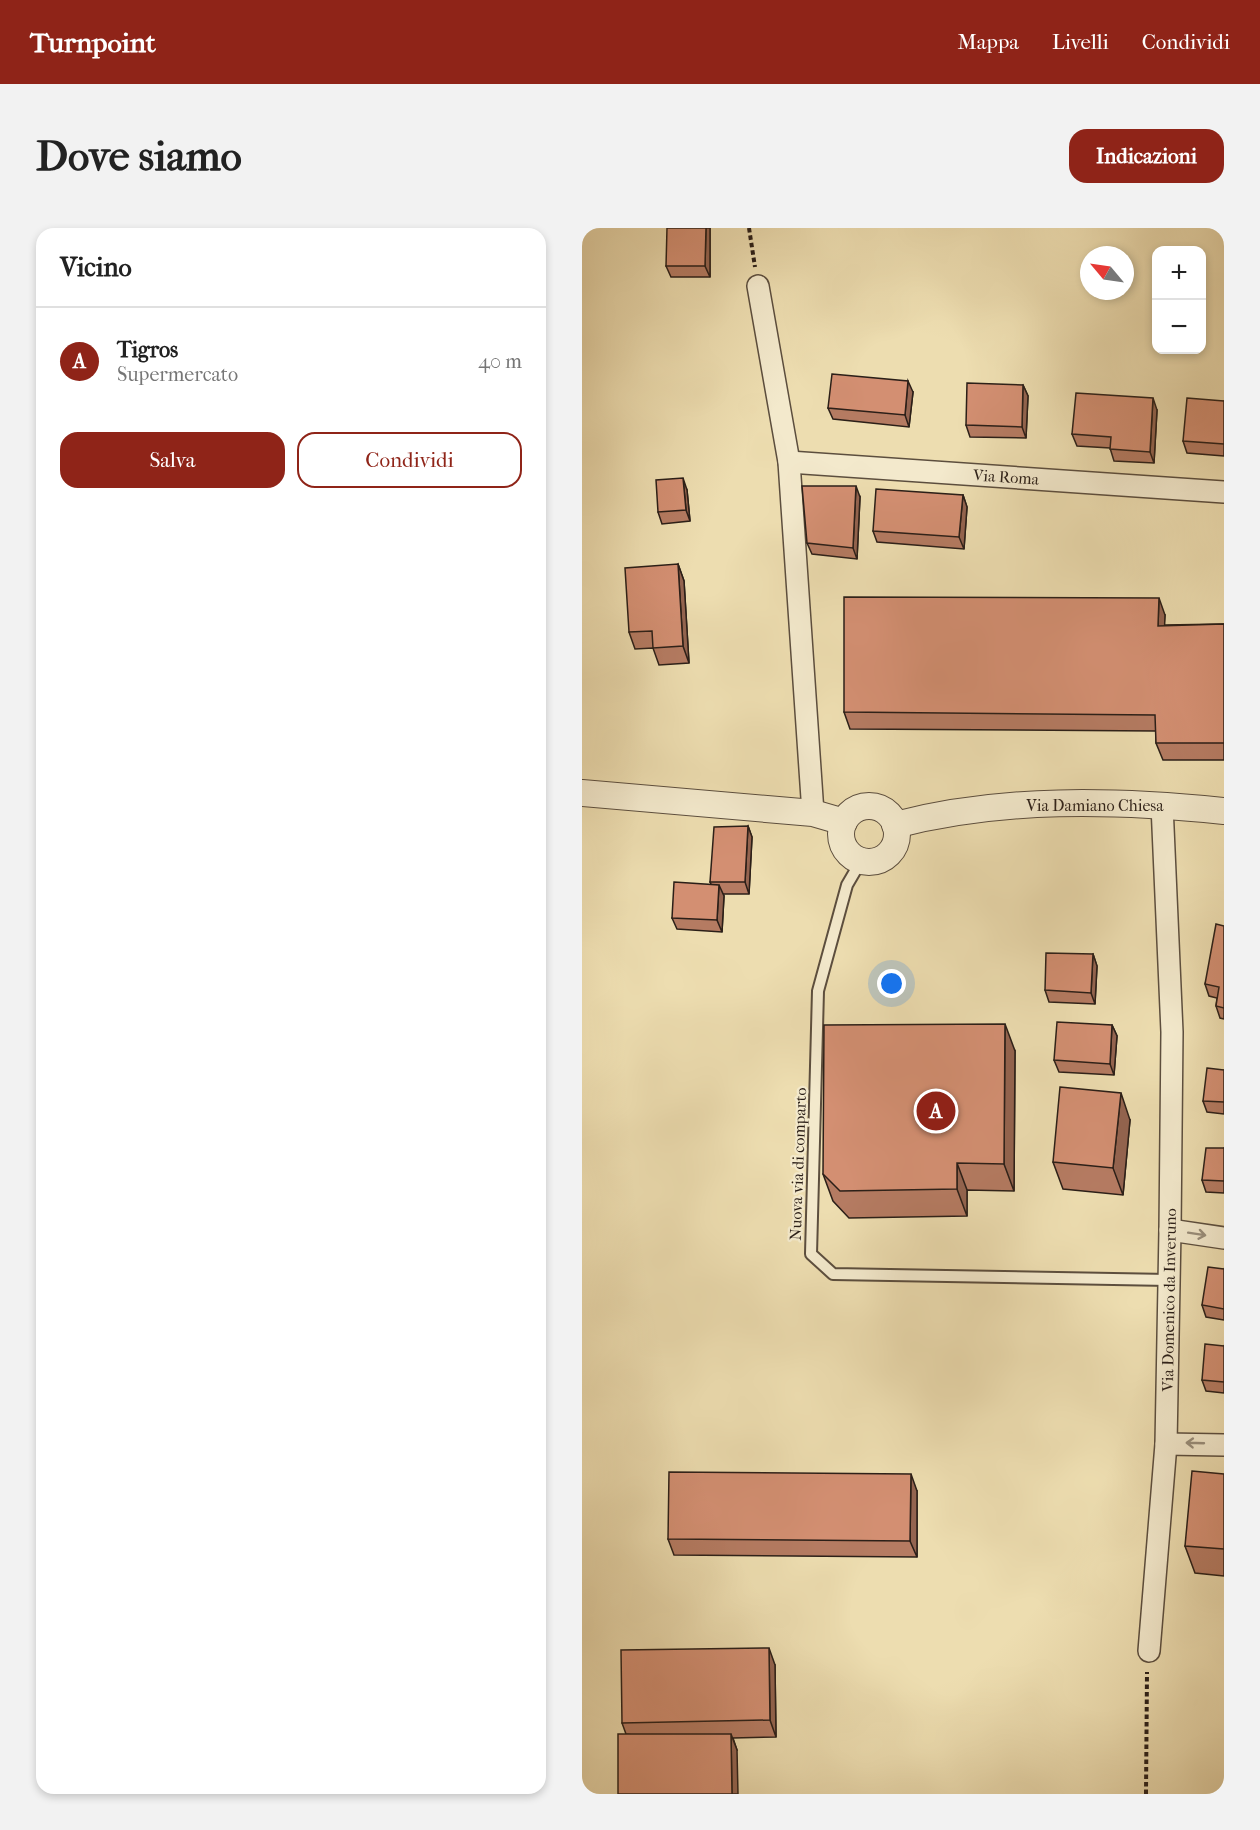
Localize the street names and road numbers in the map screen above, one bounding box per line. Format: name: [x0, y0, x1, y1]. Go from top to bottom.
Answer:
street label: Via Roma: [971, 465, 1040, 489]
street label: Via Damiano Chiesa: [1025, 796, 1164, 815]
street label: Nuova via di comparto: [786, 1087, 810, 1241]
street label: Via Domenico da Inveruno: [1158, 1208, 1180, 1393]

